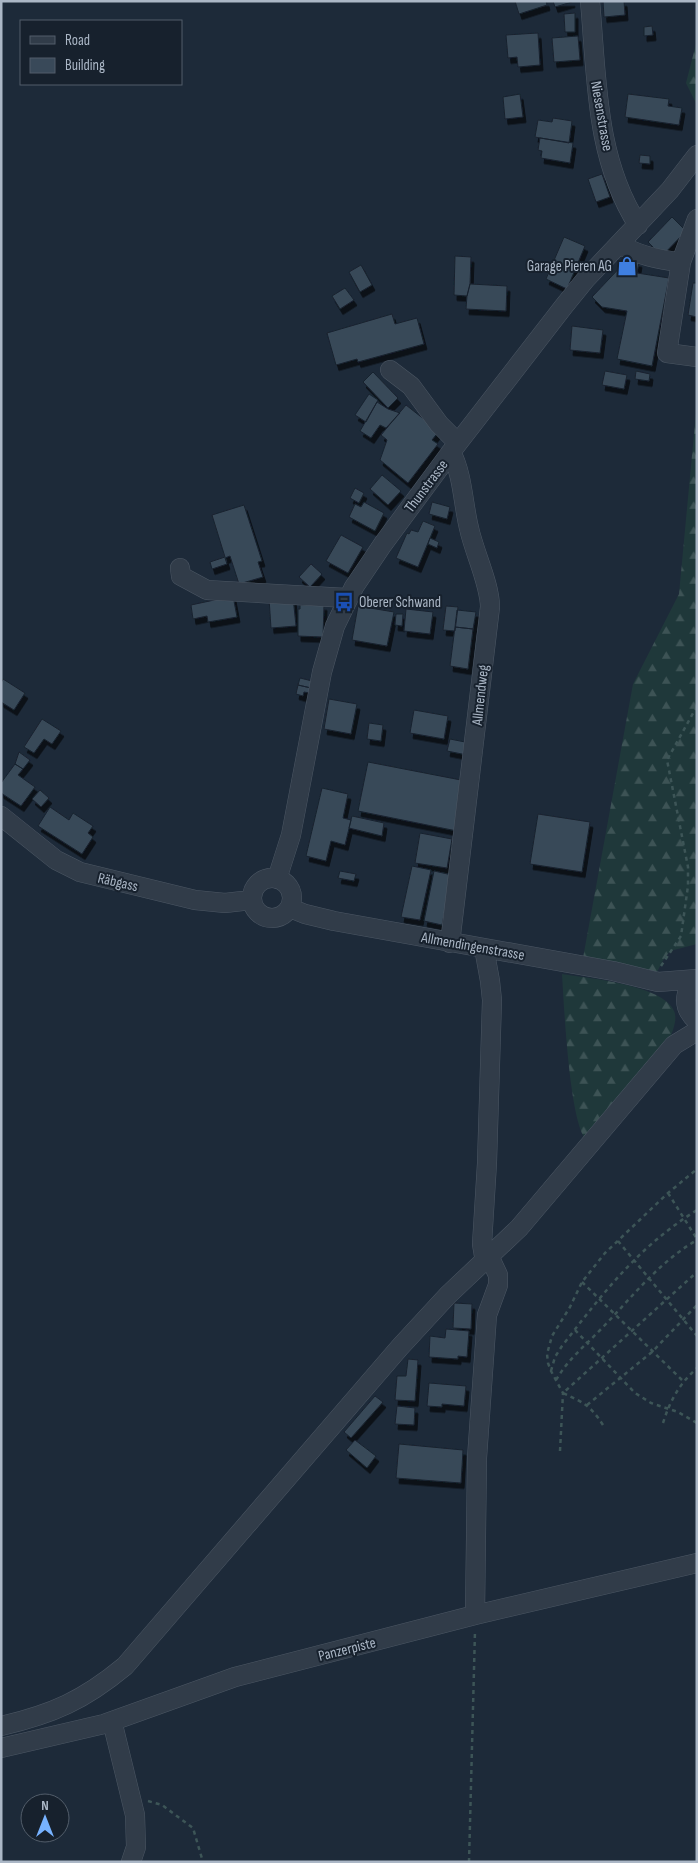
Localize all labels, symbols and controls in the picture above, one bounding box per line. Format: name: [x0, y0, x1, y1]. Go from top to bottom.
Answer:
legend: [20, 20, 182, 85]
text: Road: [65, 31, 90, 50]
text: Building: [65, 56, 105, 75]
street label: Niesenstrasse: [586, 80, 617, 153]
shop icon: Garage Pieren AG: [616, 255, 638, 277]
place label: Garage Pieren AG: [527, 257, 612, 276]
street label: Thunstrasse: [400, 456, 452, 517]
bus stop icon: Oberer Schwand: [333, 591, 355, 613]
place label: Oberer Schwand: [359, 593, 441, 612]
street label: Allmendweg: [468, 664, 493, 727]
street label: Räbgass: [96, 869, 140, 896]
street label: Allmendingenstrasse: [419, 928, 526, 965]
street label: Panzerpiste: [316, 1633, 378, 1666]
north arrow: [20, 1793, 70, 1843]
text: N: [41, 1797, 49, 1814]

